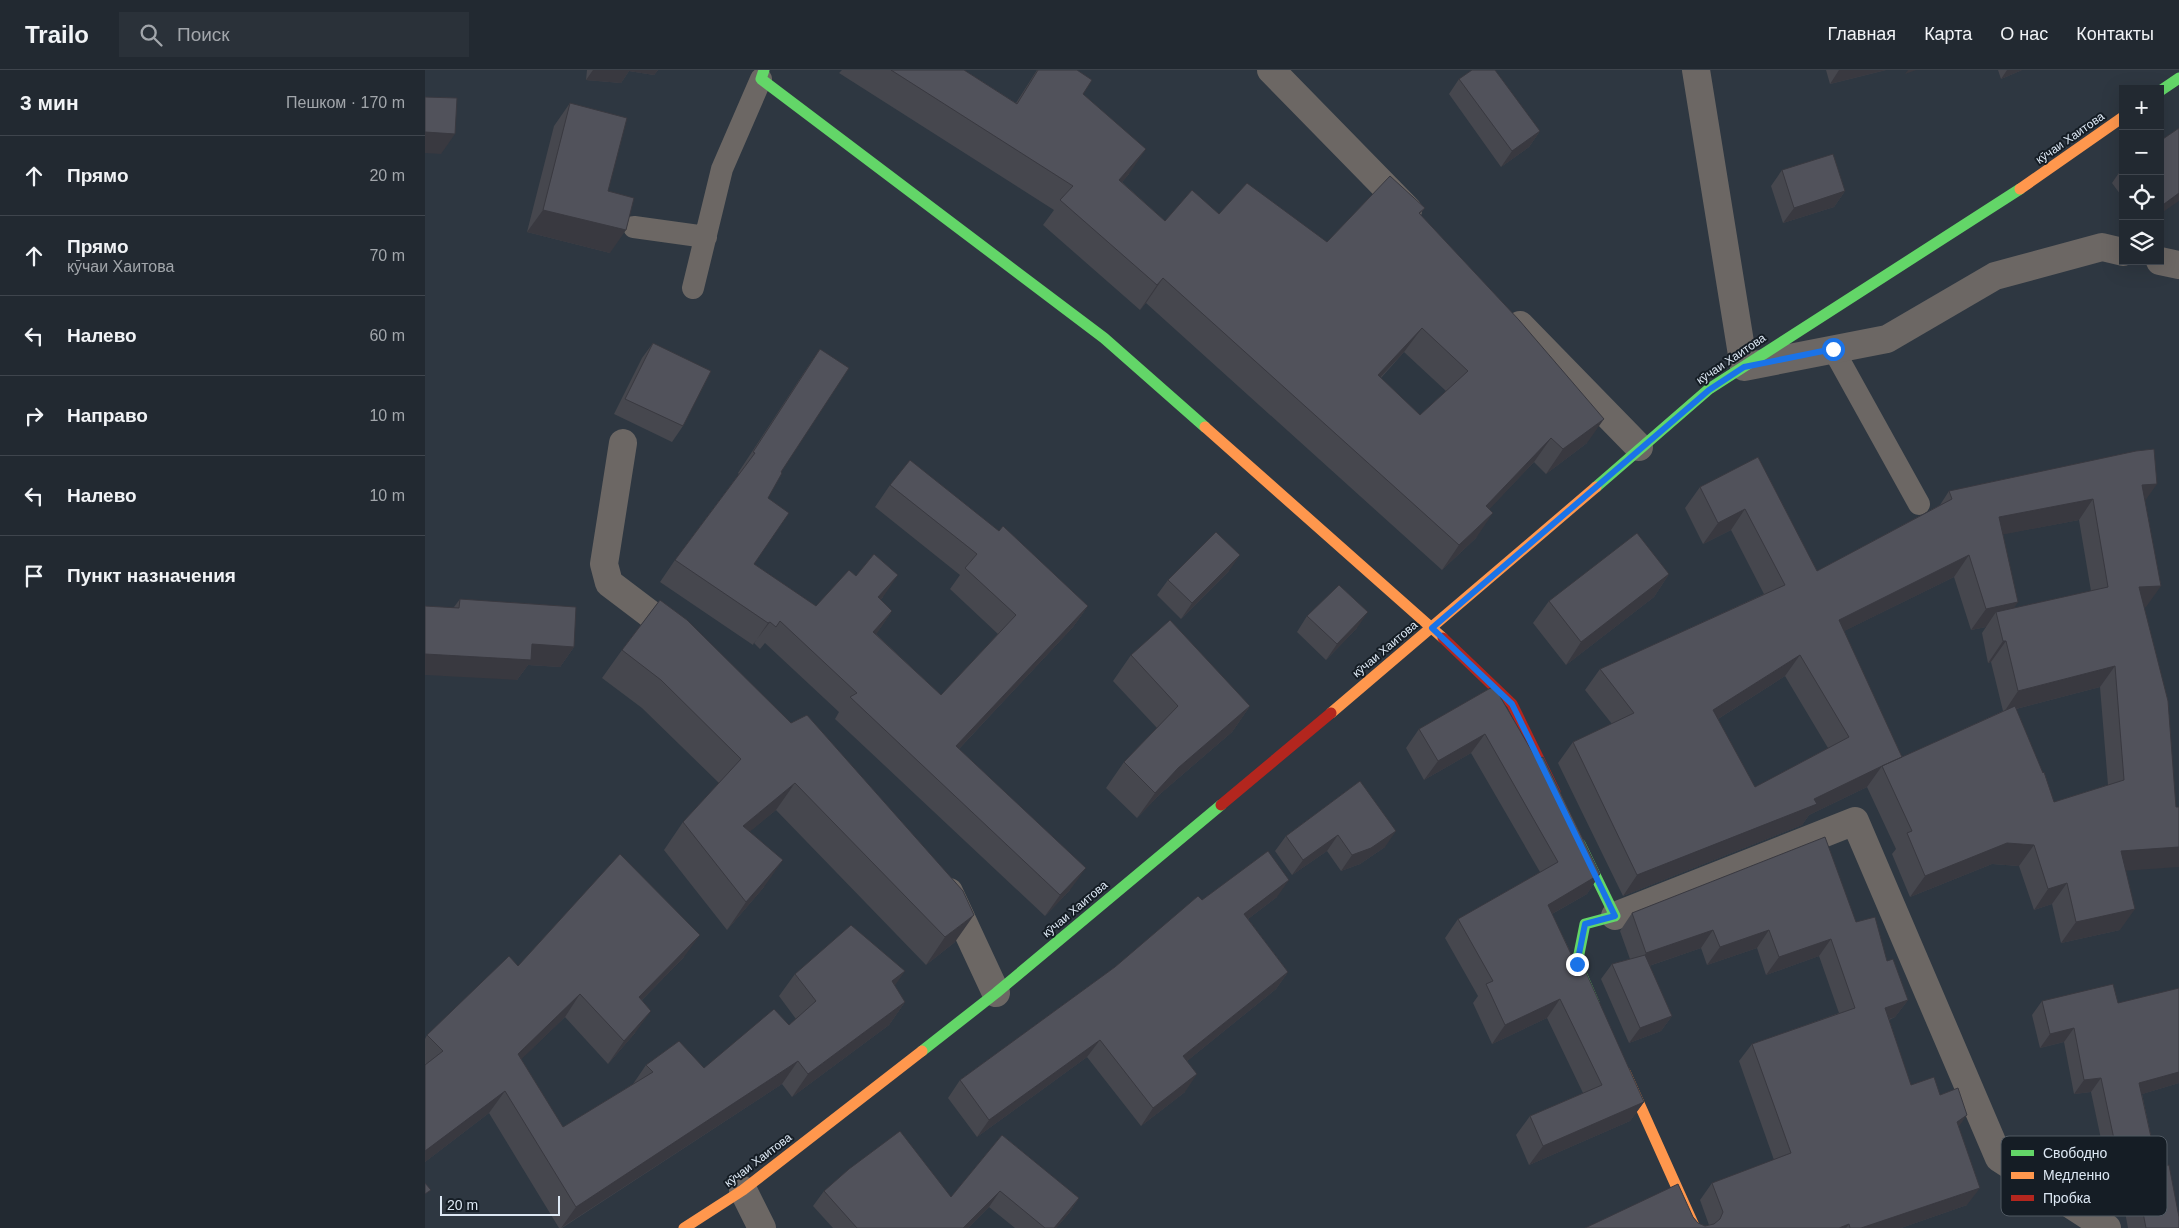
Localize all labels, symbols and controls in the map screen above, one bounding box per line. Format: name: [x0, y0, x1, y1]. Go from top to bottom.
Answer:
search box: [119, 12, 469, 57]
text: Trailo: [25, 21, 89, 48]
icon: search: [137, 21, 165, 49]
text: Поиск: [177, 24, 230, 45]
text: Главная: [1828, 24, 1896, 44]
text: Карта: [1924, 24, 1972, 44]
text: О нас: [2000, 24, 2048, 44]
text: Контакты: [2076, 24, 2154, 44]
map controls: [2119, 85, 2164, 265]
button: +: [2119, 85, 2164, 130]
text: 3 мин: [20, 91, 79, 114]
text: Пешком · 170 m: [286, 94, 405, 111]
street label: кӯчаи Хаитова: [2033, 109, 2107, 167]
button: −: [2119, 130, 2164, 175]
icon: ahead: [20, 162, 48, 190]
text: Прямо: [67, 165, 129, 186]
text: 20 m: [369, 167, 405, 184]
button: locate: [2119, 175, 2164, 220]
button: layers: [2119, 220, 2164, 265]
text: Прямо: [67, 236, 129, 257]
icon: ahead: [20, 242, 48, 270]
text: 70 m: [369, 247, 405, 264]
text: кӯчаи Хаитова: [67, 258, 174, 275]
icon: left: [20, 322, 48, 350]
text: Налево: [67, 325, 137, 346]
text: 60 m: [369, 327, 405, 344]
street label: кӯчаи Хаитова: [1694, 330, 1769, 387]
route start: [1822, 338, 1845, 361]
icon: right: [20, 402, 48, 430]
text: Направо: [67, 405, 148, 426]
text: 10 m: [369, 407, 405, 424]
icon: left: [20, 482, 48, 510]
text: Налево: [67, 485, 137, 506]
text: 10 m: [369, 487, 405, 504]
icon: arrive: [20, 562, 48, 590]
text: Пункт назначения: [67, 565, 236, 586]
street label: кӯчаи Хаитова: [1350, 618, 1421, 680]
street label: кӯчаи Хаитова: [1040, 878, 1111, 940]
route end: [1566, 953, 1589, 976]
street label: кӯчаи Хаитова: [722, 1130, 795, 1190]
legend: [2001, 1136, 2167, 1216]
text: Свободно: [2043, 1145, 2108, 1161]
text: Медленно: [2043, 1167, 2110, 1183]
text: Пробка: [2043, 1190, 2091, 1206]
scale bar: [440, 1193, 560, 1216]
text: 20 m: [447, 1197, 478, 1213]

